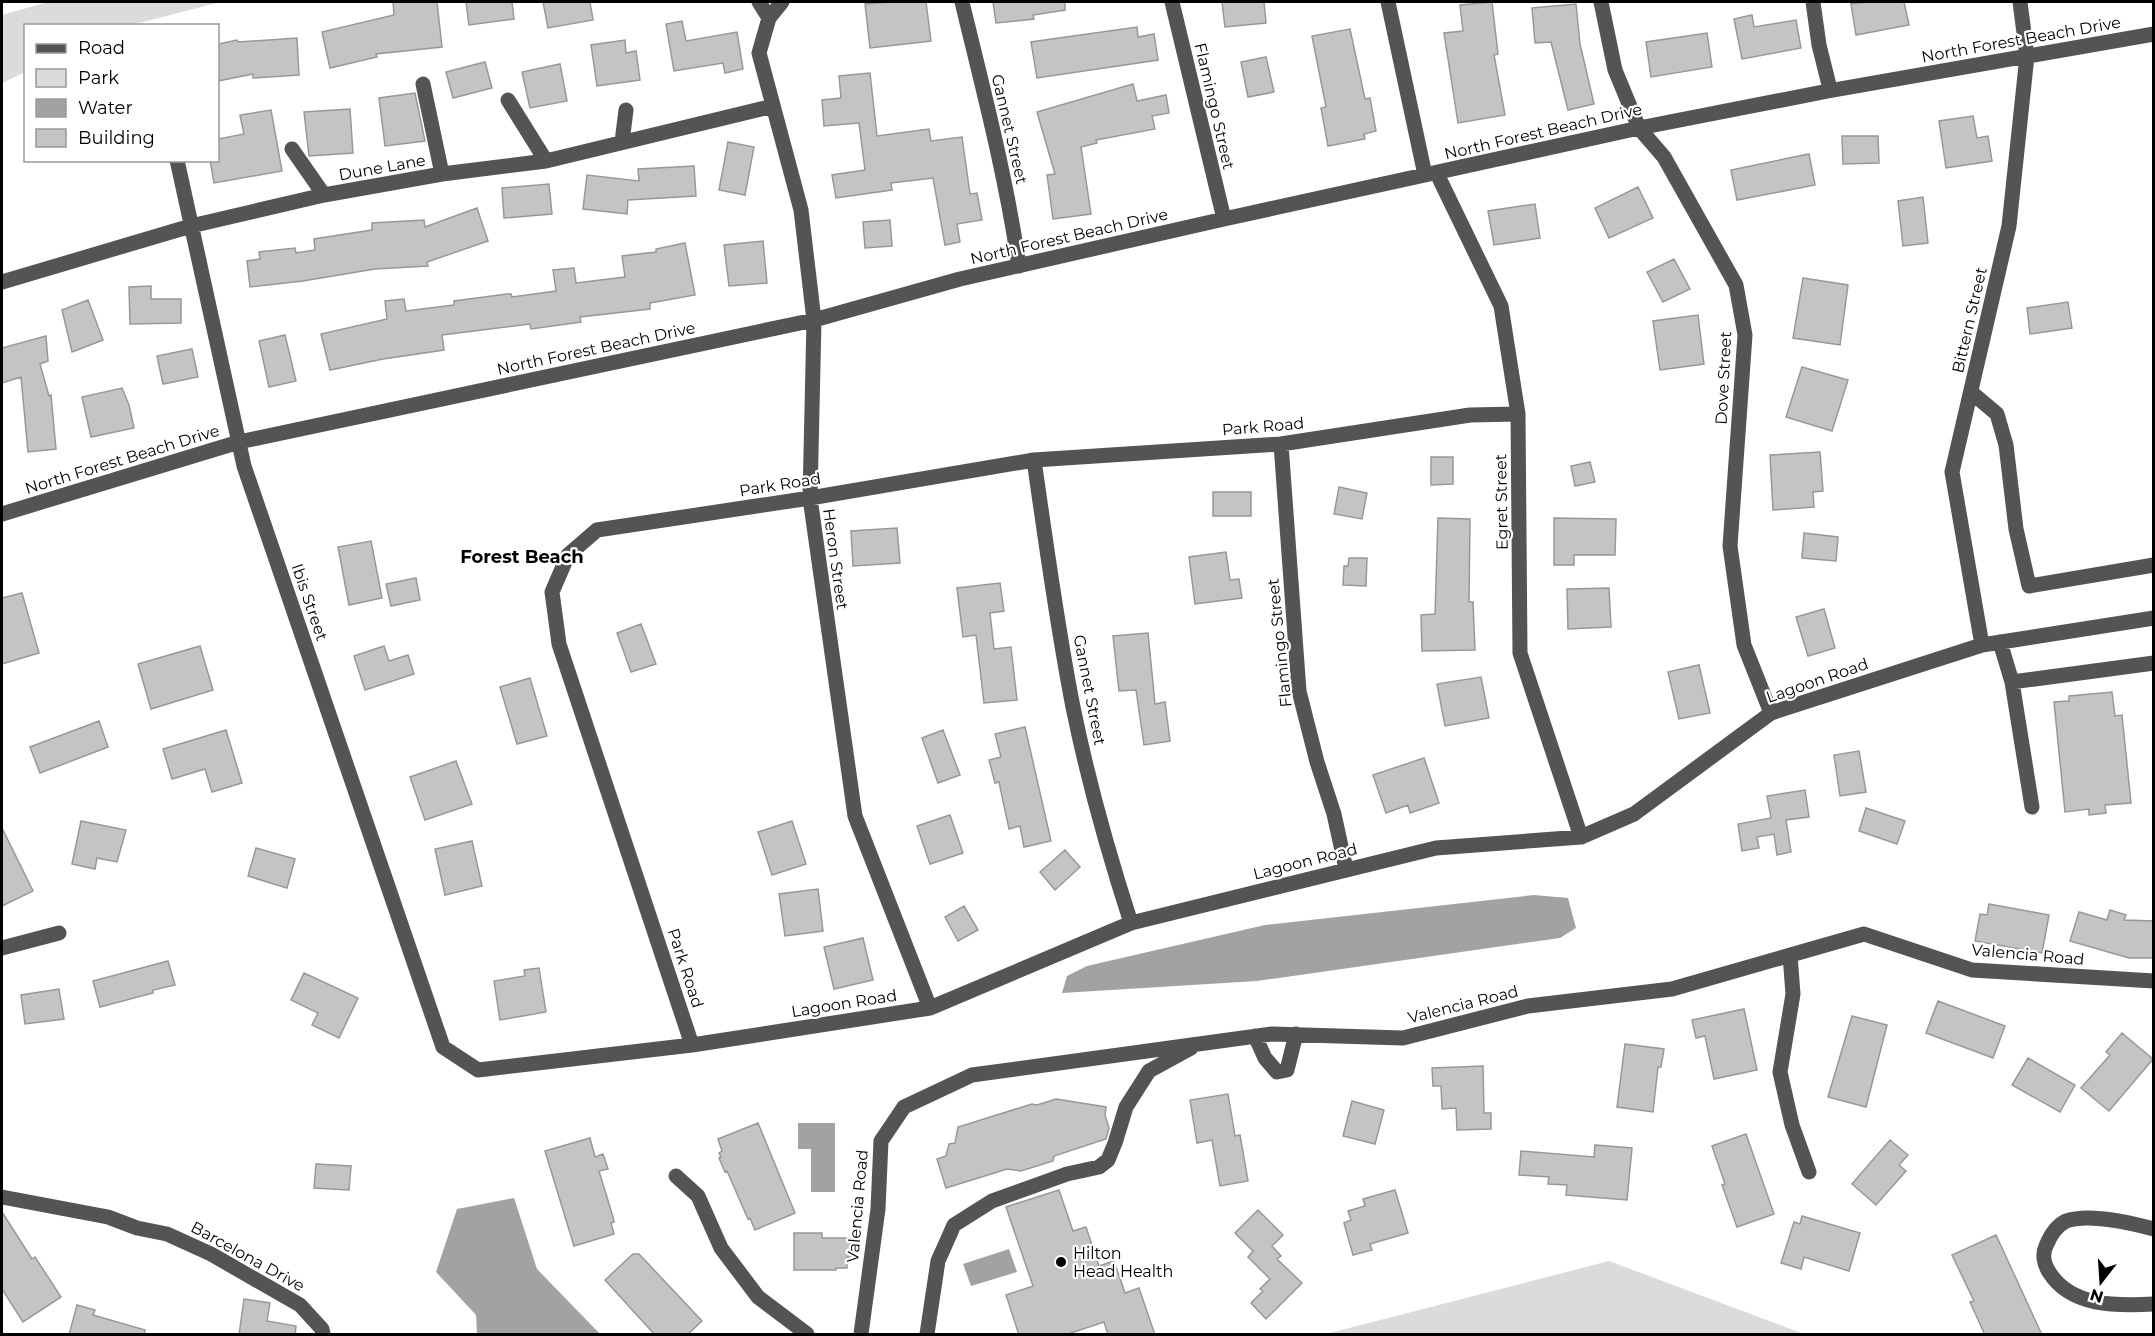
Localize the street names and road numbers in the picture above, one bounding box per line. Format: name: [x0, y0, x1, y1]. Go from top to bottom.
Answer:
street label: North Forest Beach Drive: [1920, 13, 2122, 66]
street label: Flamingo Street: [1191, 41, 1238, 172]
street label: Gannet Street: [988, 72, 1031, 186]
street label: North Forest Beach Drive: [1442, 99, 1644, 163]
street label: Dune Lane: [337, 150, 427, 184]
street label: North Forest Beach Drive: [968, 204, 1170, 268]
street label: Bittern Street: [1948, 265, 1991, 375]
street label: North Forest Beach Drive: [495, 318, 697, 379]
street label: Dove Street: [1712, 330, 1735, 425]
street label: Park Road: [1221, 413, 1305, 440]
street label: North Forest Beach Drive: [23, 421, 222, 498]
street label: Egret Street: [1491, 453, 1512, 550]
street label: Park Road: [738, 469, 822, 500]
street label: Heron Street: [819, 507, 852, 612]
street label: Ibis Street: [287, 561, 332, 644]
street label: Flamingo Street: [1263, 577, 1296, 708]
street label: Gannet Street: [1069, 633, 1110, 747]
street label: Lagoon Road: [1764, 654, 1871, 707]
street label: Lagoon Road: [1251, 839, 1359, 884]
street label: Park Road: [664, 926, 707, 1010]
street label: Valencia Road: [1971, 940, 2085, 969]
street label: Valencia Road: [1406, 982, 1520, 1027]
street label: Lagoon Road: [790, 986, 898, 1021]
street label: Valencia Road: [843, 1149, 872, 1263]
street label: Barcelona Drive: [188, 1217, 308, 1296]

